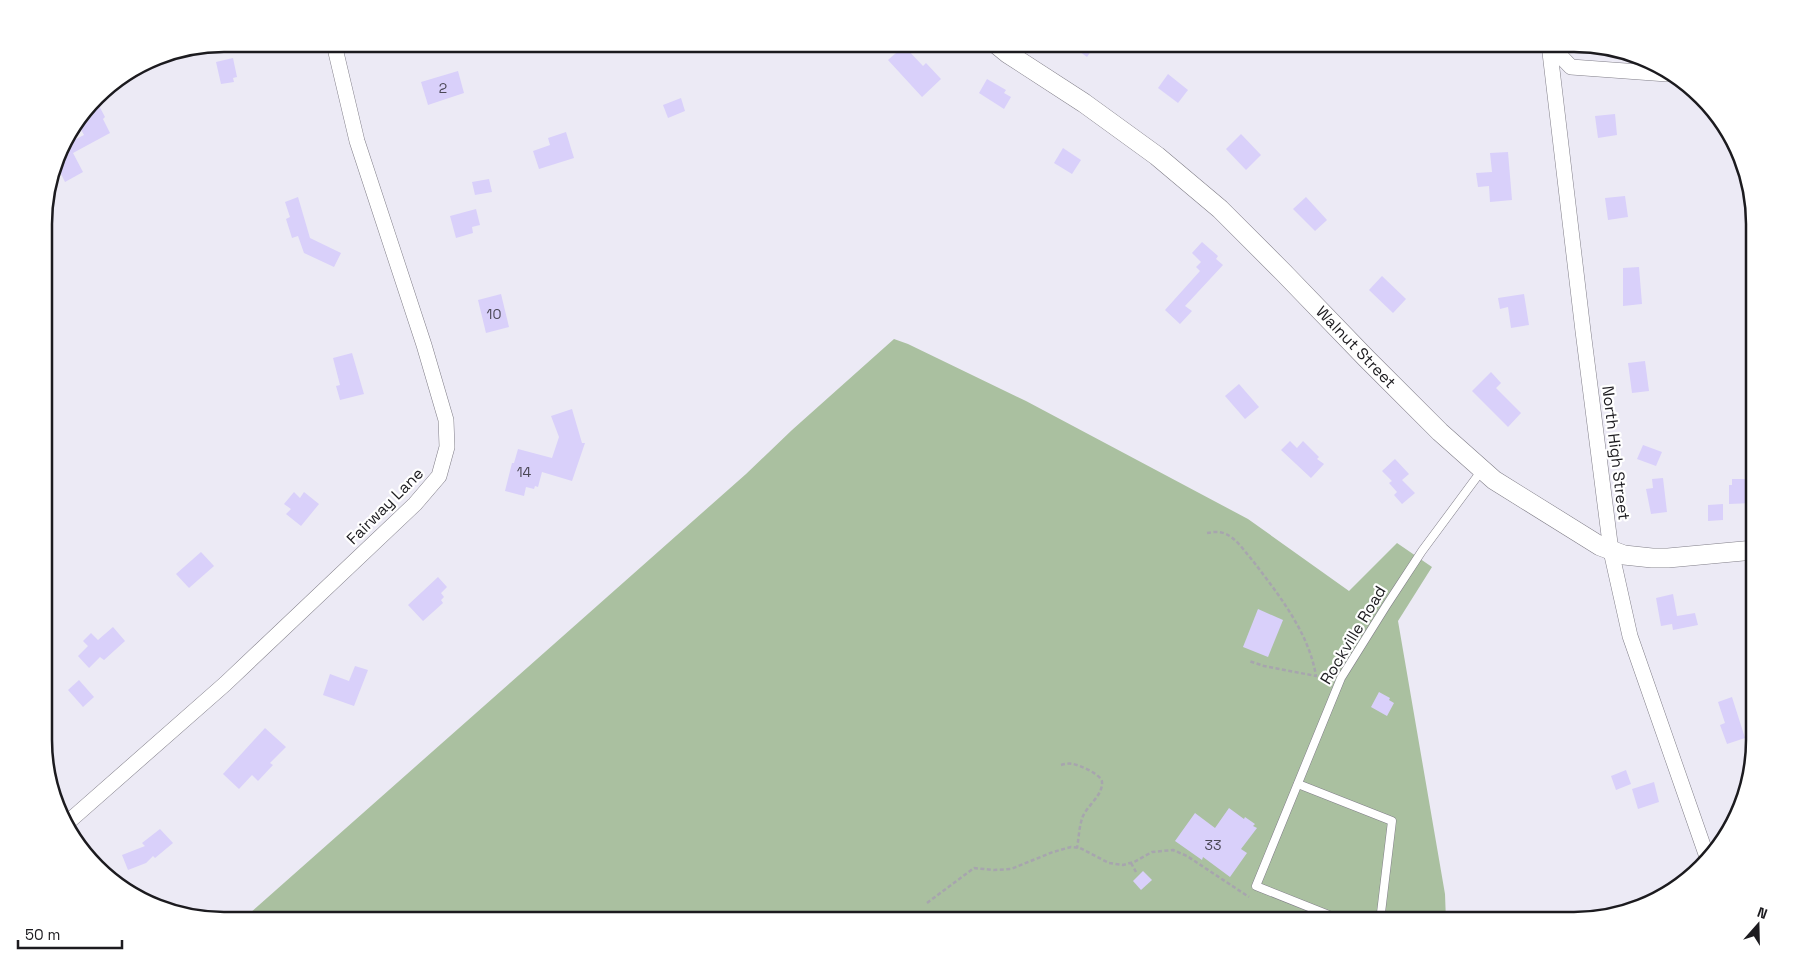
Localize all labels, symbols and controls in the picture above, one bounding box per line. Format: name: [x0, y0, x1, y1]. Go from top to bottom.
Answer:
house number: 2: [439, 79, 447, 97]
street label: Walnut Street: [1311, 301, 1401, 393]
house number: 10: [487, 305, 501, 323]
street label: North High Street: [1597, 385, 1635, 521]
street label: Fairway Lane: [342, 463, 428, 549]
house number: 14: [517, 463, 532, 481]
street label: Rockville Road: [1315, 582, 1391, 688]
house number: 33: [1205, 836, 1221, 854]
north arrow: [1733, 900, 1783, 950]
text: N: [1755, 903, 1770, 923]
scale bar: [18, 918, 121, 950]
text: 50 m: [25, 925, 60, 944]

